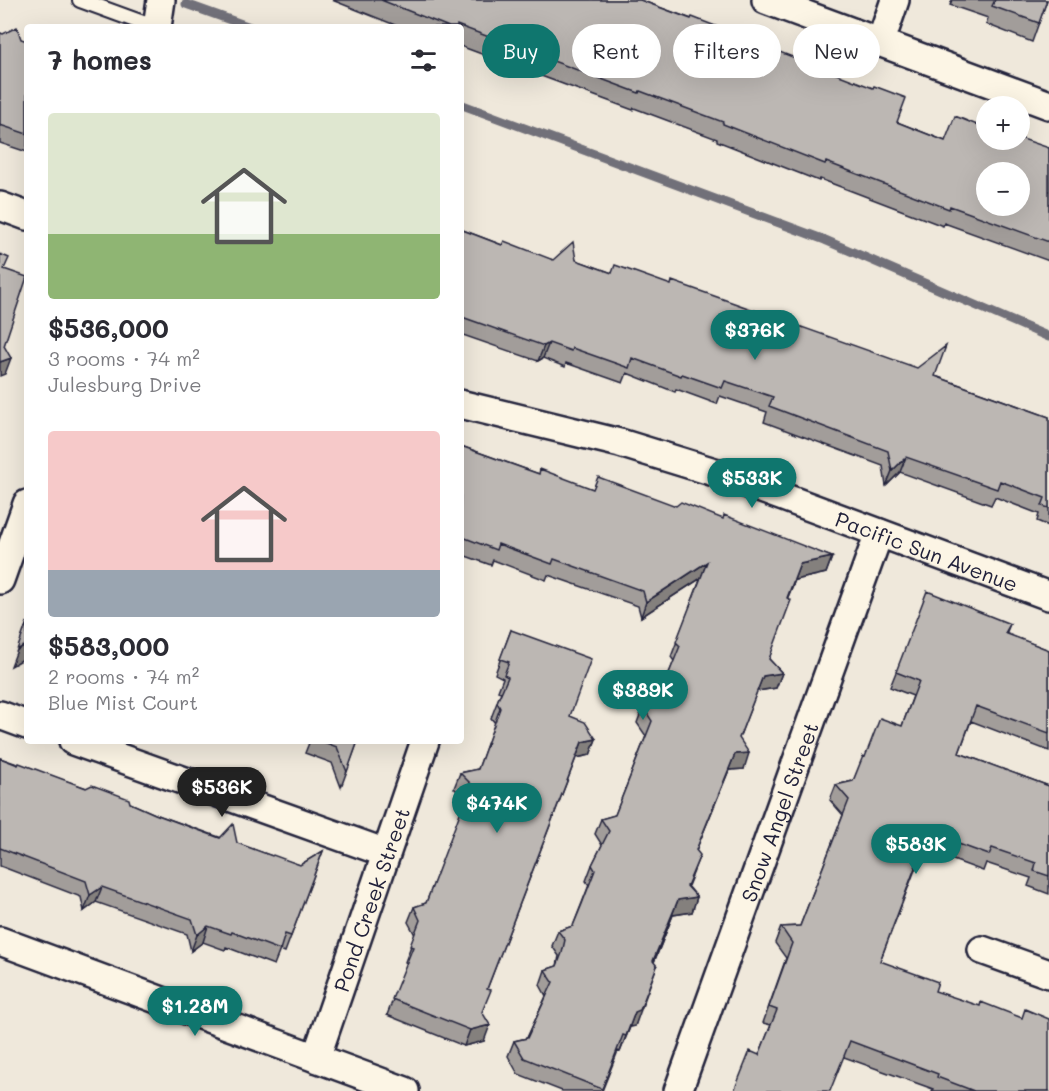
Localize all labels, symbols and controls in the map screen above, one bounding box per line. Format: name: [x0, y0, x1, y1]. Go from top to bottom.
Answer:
chip: Buy: [482, 24, 560, 78]
chip: Rent: [572, 24, 661, 78]
chip: Filters: [673, 24, 781, 78]
chip: New: [793, 24, 880, 78]
text: 7 homes: [48, 43, 152, 77]
icon: filters: [407, 44, 440, 77]
map controls: [976, 96, 1030, 216]
button: +: [976, 96, 1030, 150]
icon: home: [190, 152, 298, 260]
button: −: [976, 162, 1030, 216]
pin: $376K: [713, 310, 797, 361]
text: $536,000: [48, 311, 169, 345]
text: $376K: [725, 316, 785, 342]
text: 3 rooms · 74 m²: [48, 345, 200, 371]
text: Julesburg Drive: [48, 371, 202, 397]
pin: $533K: [710, 458, 794, 509]
text: $533K: [721, 464, 783, 490]
icon: home: [190, 470, 298, 578]
street label: Pacific Sun Avenue: [832, 504, 1022, 597]
text: $583,000: [48, 629, 169, 663]
text: 2 rooms · 74 m²: [48, 663, 199, 689]
pin: $389K: [601, 670, 685, 721]
text: $389K: [612, 676, 674, 702]
text: Blue Mist Court: [48, 689, 198, 715]
street label: Snow Angel Street: [734, 718, 823, 905]
pin: $536K: [180, 767, 264, 818]
text: $536K: [191, 773, 253, 799]
pin: $474K: [455, 783, 539, 834]
text: $474K: [466, 789, 528, 815]
street label: Pond Creek Street: [326, 803, 415, 995]
pin: $583K: [874, 824, 958, 875]
text: $583K: [885, 830, 947, 856]
pin: $1.28M: [146, 986, 244, 1037]
text: $1.28M: [161, 992, 229, 1018]

